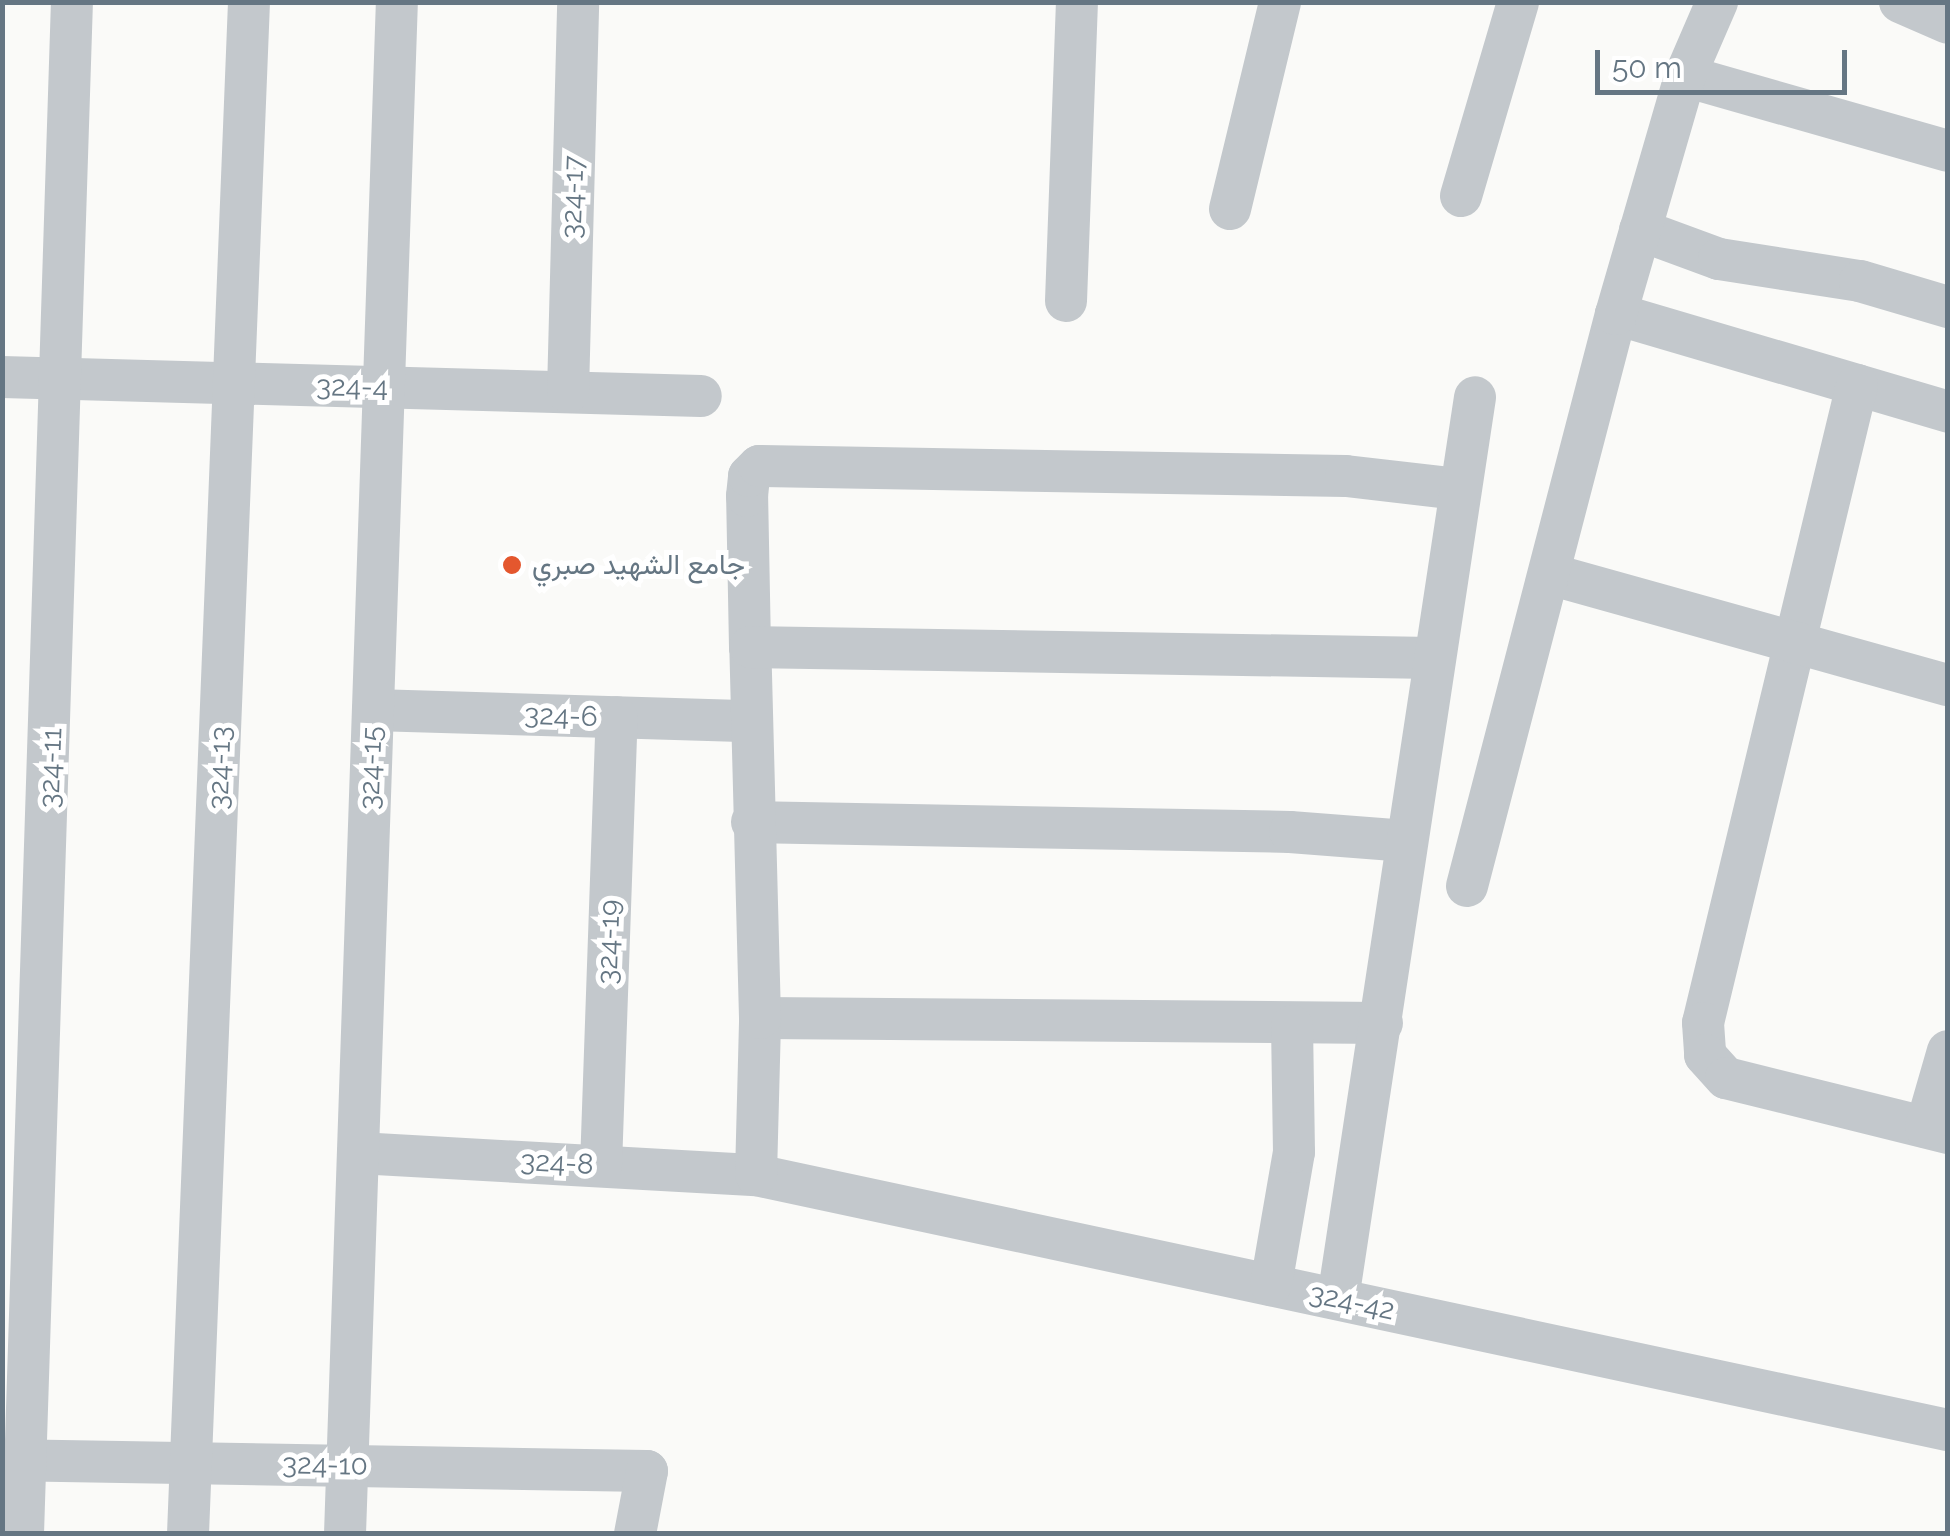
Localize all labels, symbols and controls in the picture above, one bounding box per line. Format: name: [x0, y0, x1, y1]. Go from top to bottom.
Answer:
scale bar: [1600, 30, 1852, 92]
text: 50 m: [1612, 50, 1682, 85]
street label: 324-17: [555, 155, 591, 239]
street label: 324-4: [316, 370, 388, 404]
place label: جامع الشهيد صبري: [532, 548, 745, 582]
marker: جامع الشهيد صبري: [501, 554, 523, 576]
street label: 324-6: [524, 698, 598, 734]
street label: 324-13: [202, 726, 238, 810]
street label: 324-15: [353, 726, 389, 810]
street label: 324-11: [33, 727, 69, 809]
street label: 324-19: [591, 899, 627, 985]
street label: 324-8: [520, 1144, 594, 1182]
street label: 324-42: [1306, 1277, 1398, 1327]
street label: 324-10: [282, 1447, 368, 1483]

